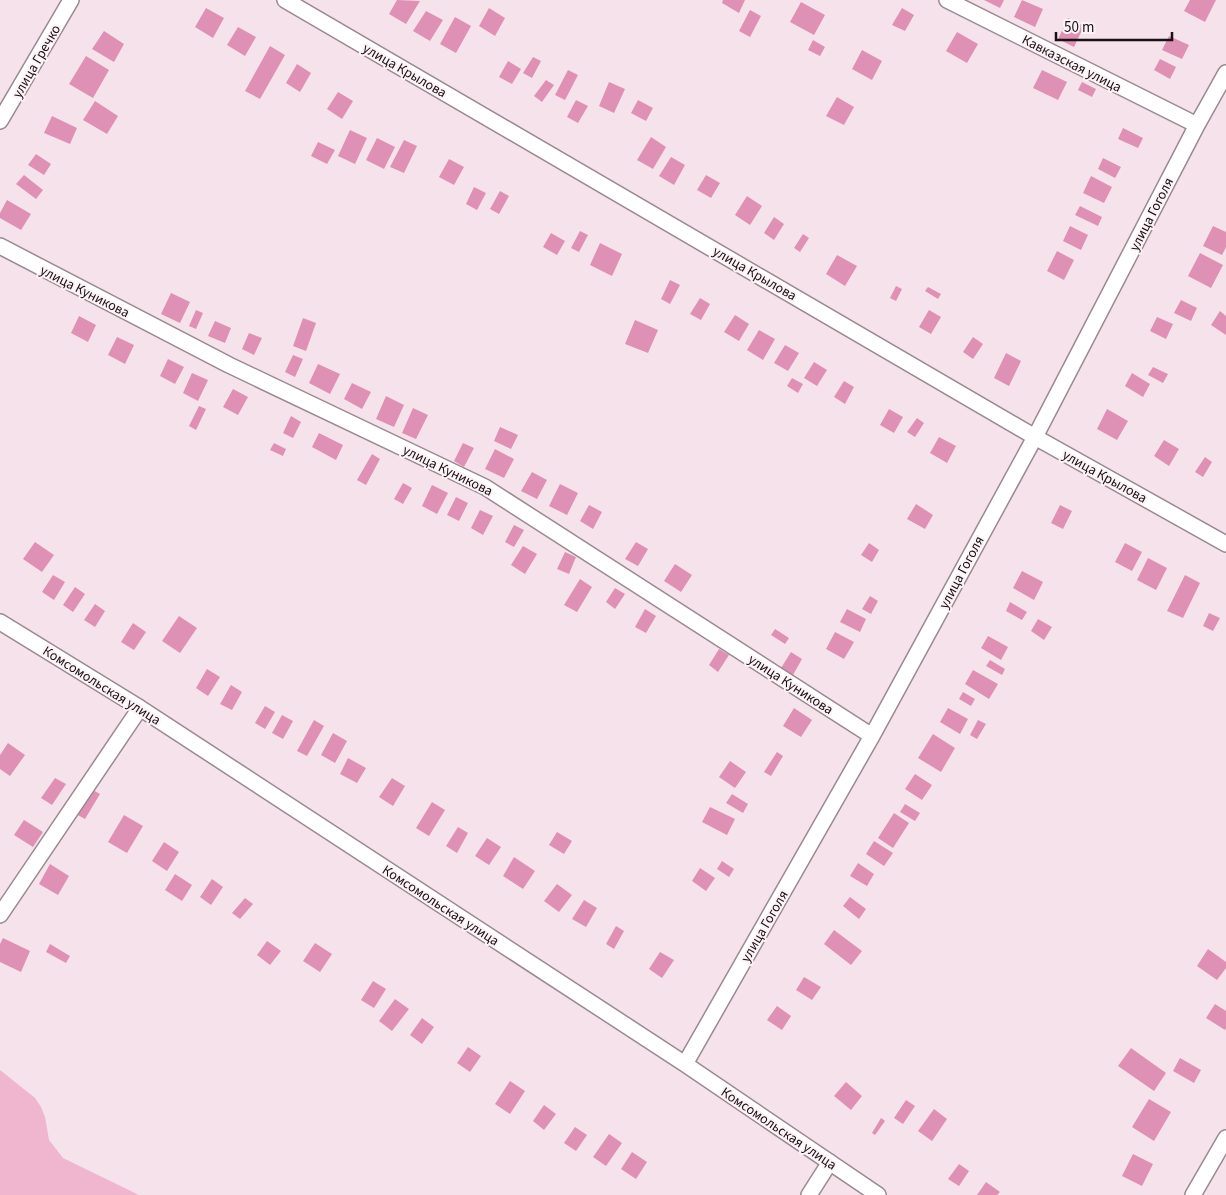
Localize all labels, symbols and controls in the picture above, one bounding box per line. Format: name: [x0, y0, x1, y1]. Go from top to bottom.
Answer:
scale bar: [1056, 10, 1172, 42]
text: 50 m: [1064, 17, 1094, 38]
street label: улица Гречко: [8, 21, 66, 102]
street label: Кавказская улица: [1018, 30, 1125, 98]
street label: улица Крылова: [359, 39, 450, 103]
street label: улица Гоголя: [1125, 174, 1179, 255]
street label: улица Крылова: [709, 242, 800, 306]
street label: улица Куникова: [36, 261, 133, 323]
street label: улица Куникова: [399, 440, 496, 501]
street label: улица Крылова: [1059, 445, 1150, 508]
street label: улица Гоголя: [934, 532, 989, 612]
street label: Комсомольская улица: [39, 641, 164, 730]
street label: улица Куникова: [744, 650, 837, 720]
street label: Комсомольская улица: [378, 860, 503, 951]
street label: улица Гоголя: [736, 887, 794, 966]
street label: Комсомольская улица: [717, 1083, 840, 1175]

